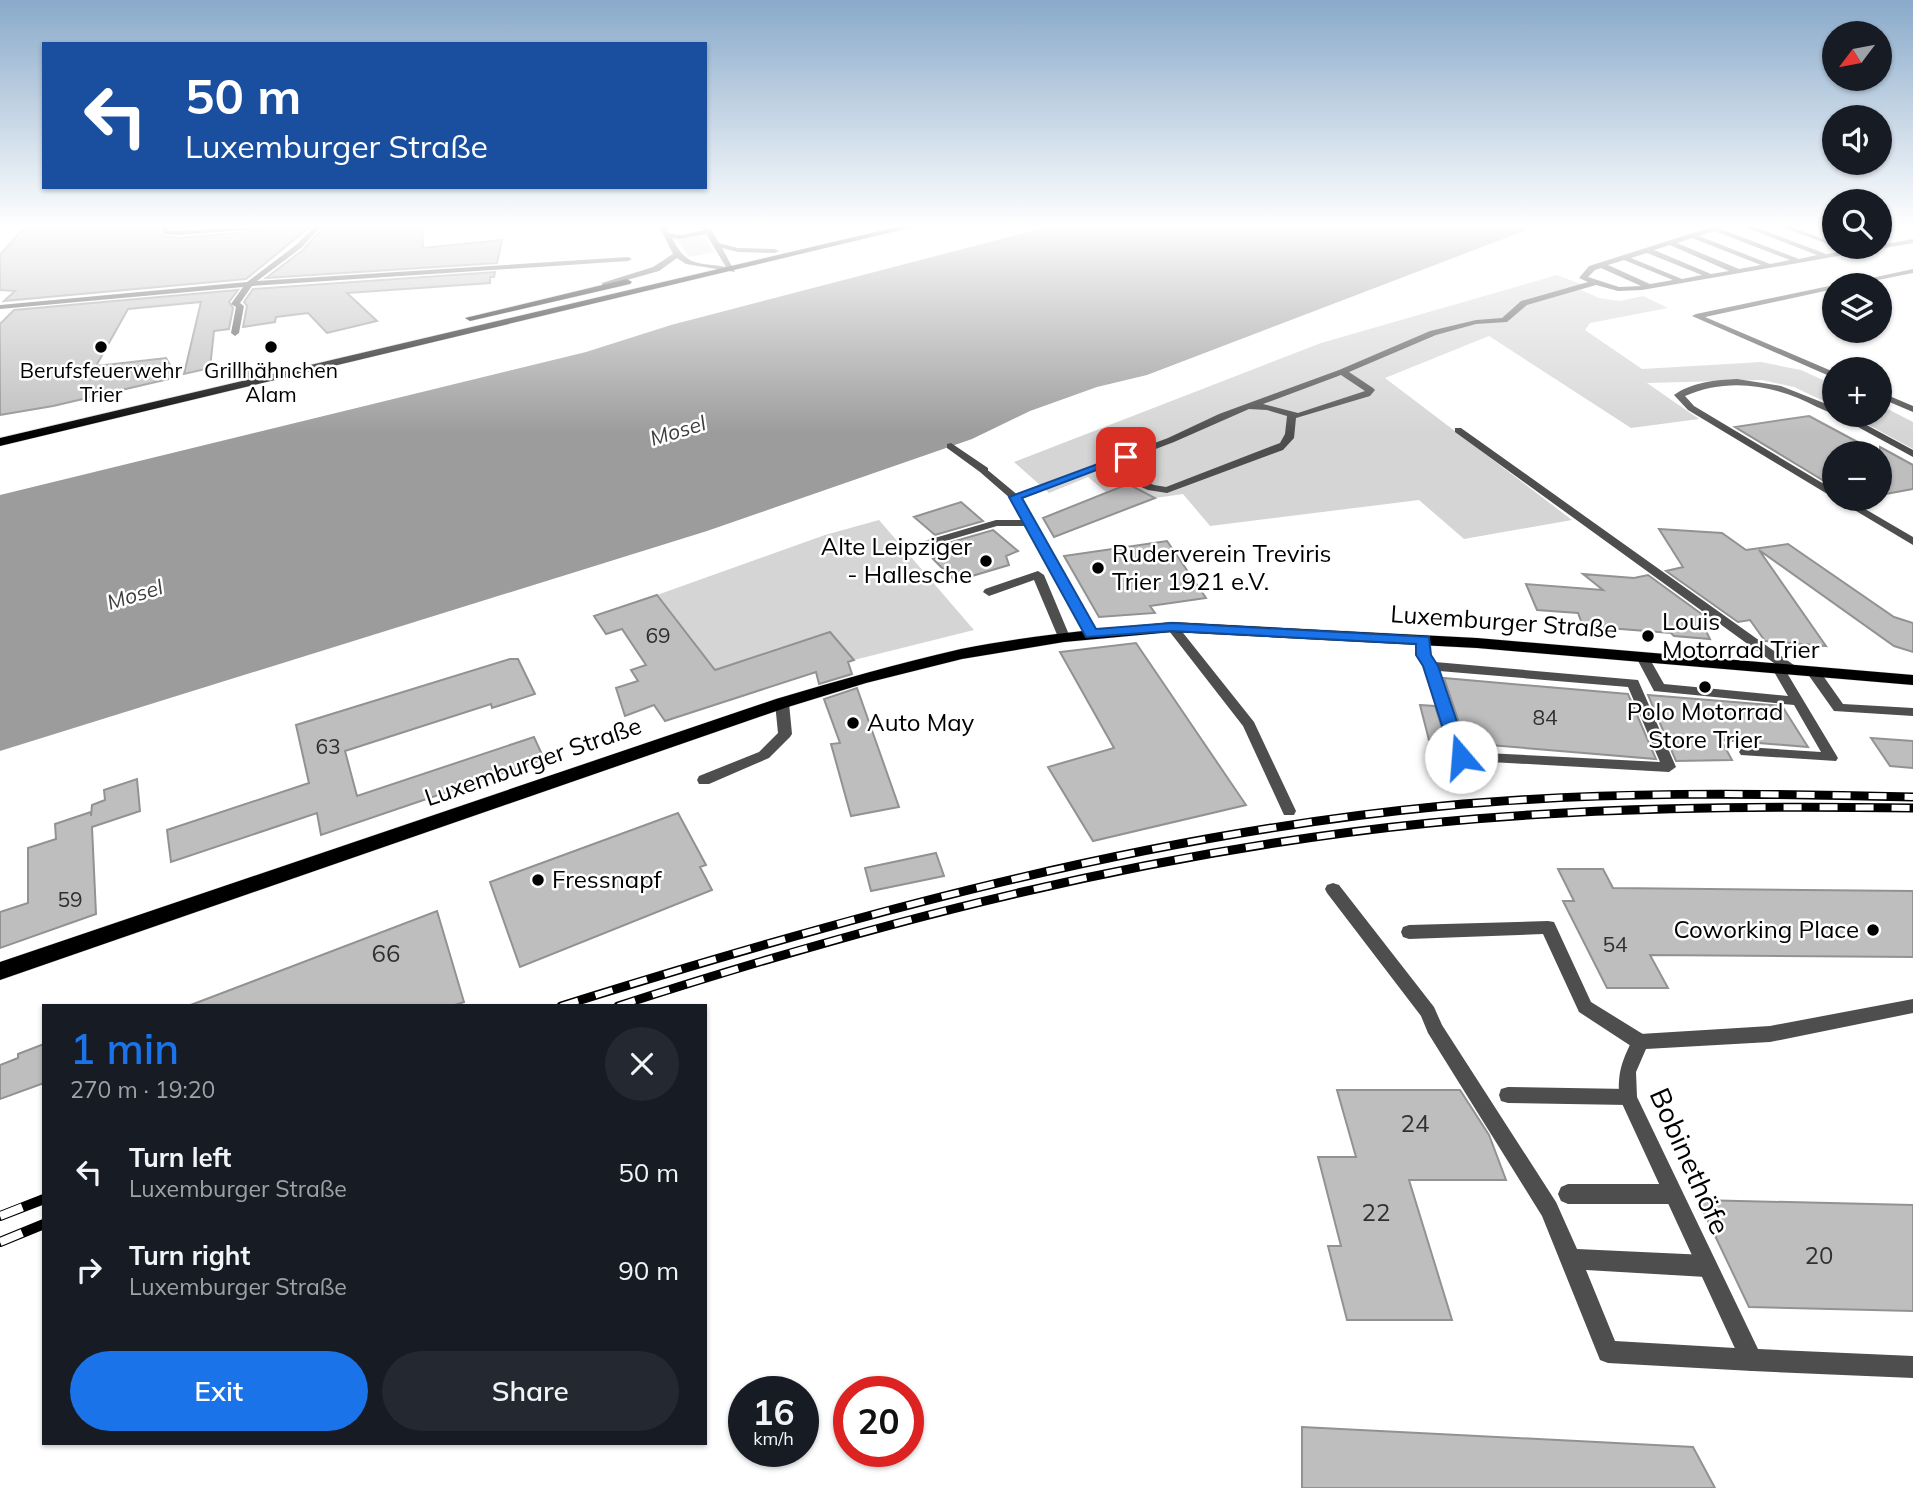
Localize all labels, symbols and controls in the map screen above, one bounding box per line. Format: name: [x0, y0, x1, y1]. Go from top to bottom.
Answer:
north arrow: [1822, 21, 1892, 91]
map controls: [1822, 21, 1892, 511]
text: 50 m: [185, 65, 301, 126]
icon: left: [70, 70, 161, 161]
button: sound: [1822, 105, 1892, 175]
text: Luxemburger Straße: [185, 126, 488, 166]
button: search: [1822, 189, 1892, 259]
button: layers: [1822, 273, 1892, 343]
marker: Berufsfeuerwehr Trier: [93, 339, 109, 355]
marker: Grillhähnchen Alam: [263, 339, 279, 355]
place label: Berufsfeuerwehr Trier: [20, 357, 183, 407]
place label: Grillhähnchen Alam: [204, 357, 338, 407]
button: +: [1822, 357, 1892, 427]
water label: Mosel: [647, 409, 709, 451]
pin: [1096, 427, 1156, 487]
icon: arrive: [1107, 438, 1145, 476]
button: −: [1822, 441, 1892, 511]
place label: Alte Leipziger - Hallesche: [821, 531, 972, 589]
place label: Ruderverein Treviris Trier 1921 e.V.: [1112, 538, 1332, 596]
marker: Alte Leipziger - Hallesche: [978, 553, 994, 569]
marker: Ruderverein Treviris Trier 1921 e.V.: [1090, 560, 1106, 576]
water label: Mosel: [104, 573, 166, 615]
street label: Luxemburger Straße: [1390, 598, 1618, 644]
place label: Louis Motorrad Trier: [1662, 606, 1820, 664]
house number: 69: [645, 622, 671, 648]
marker: Louis Motorrad Trier: [1640, 628, 1656, 644]
marker: Polo Motorrad Store Trier: [1697, 679, 1713, 695]
place label: Polo Motorrad Store Trier: [1627, 696, 1783, 754]
house number: 84: [1532, 704, 1558, 730]
place label: Auto May: [867, 707, 975, 737]
street label: Luxemburger Straße: [420, 710, 645, 812]
marker: Auto May: [845, 715, 861, 731]
position arrow: [1424, 720, 1498, 794]
house number: 63: [315, 733, 341, 759]
place label: Fressnapf: [552, 864, 662, 894]
marker: Fressnapf: [530, 872, 546, 888]
house number: 59: [57, 886, 83, 912]
place label: Coworking Place: [1673, 914, 1859, 944]
marker: Coworking Place: [1865, 922, 1881, 938]
house number: 54: [1602, 931, 1628, 957]
house number: 66: [372, 938, 400, 968]
text: 1 min: [70, 1022, 179, 1075]
button: close: [605, 1027, 679, 1101]
text: 270 m · 19:20: [70, 1075, 215, 1104]
street label: Bobinethöfe: [1643, 1082, 1738, 1239]
house number: 24: [1401, 1108, 1429, 1138]
text: Turn left: [129, 1141, 231, 1174]
icon: left: [70, 1153, 108, 1191]
text: 50 m: [618, 1156, 679, 1189]
text: Luxemburger Straße: [129, 1174, 347, 1203]
house number: 22: [1362, 1197, 1390, 1227]
text: Turn right: [129, 1239, 250, 1272]
house number: 20: [1805, 1240, 1833, 1270]
icon: right: [70, 1251, 108, 1289]
text: 90 m: [618, 1254, 679, 1287]
text: Luxemburger Straße: [129, 1272, 347, 1301]
button: Exit: [70, 1351, 368, 1431]
button: Share: [382, 1351, 679, 1431]
speed limit sign: 20: [833, 1376, 924, 1467]
text: 16: [752, 1390, 795, 1434]
text: km/h: [753, 1427, 794, 1450]

